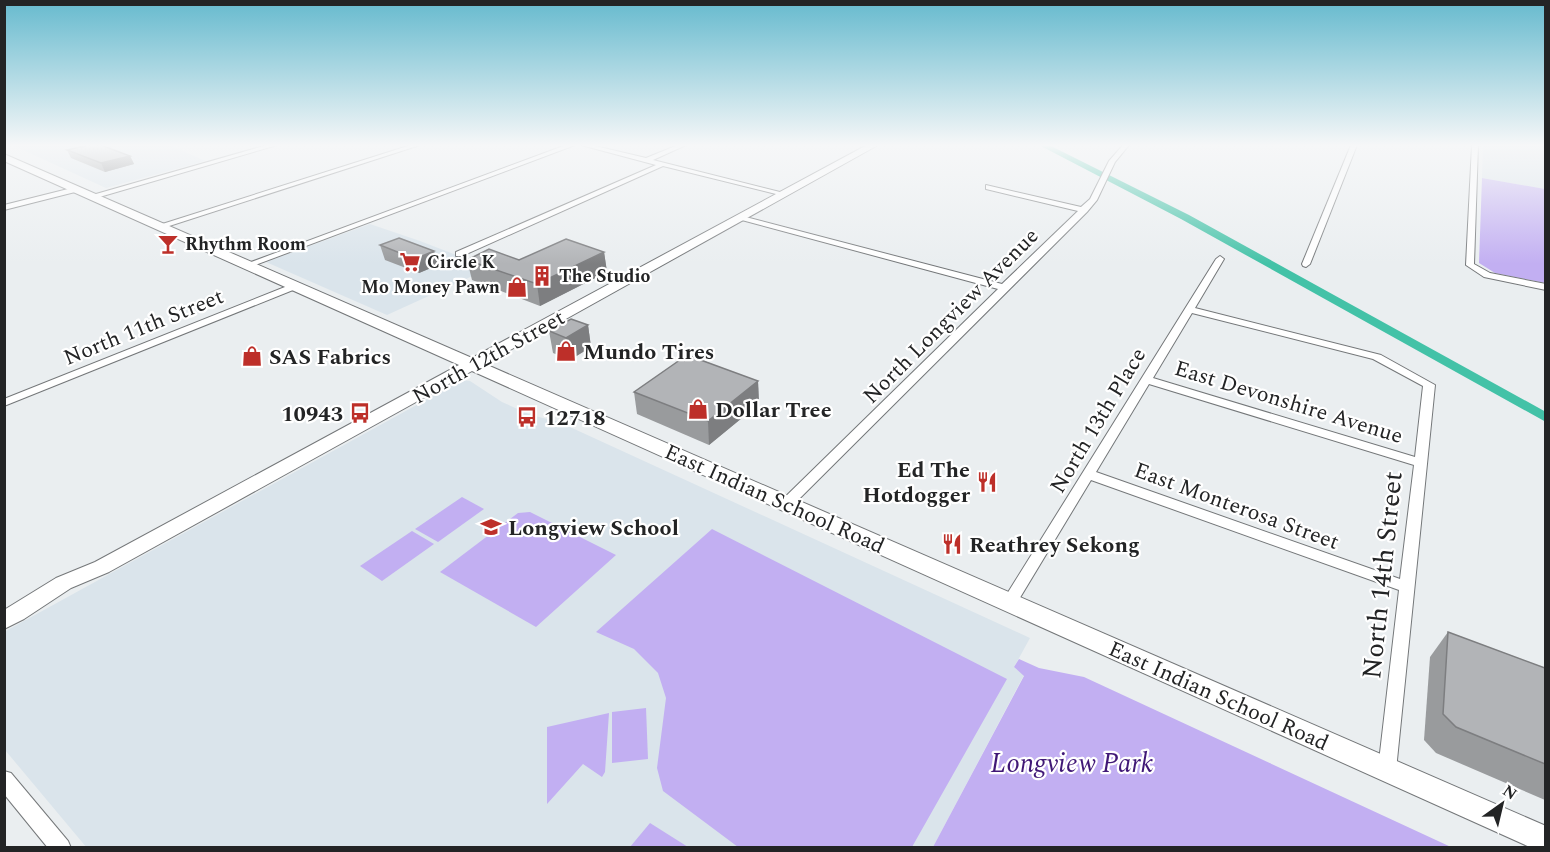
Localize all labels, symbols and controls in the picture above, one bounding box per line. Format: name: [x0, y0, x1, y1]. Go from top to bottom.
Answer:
street label: North Longview Avenue: [855, 220, 1047, 412]
place label: Rhythm Room: [185, 231, 306, 258]
bar icon: Rhythm Room: [156, 232, 180, 256]
place label: Circle K: [427, 249, 495, 276]
supermarket icon: Circle K: [398, 250, 422, 274]
place label: The Studio: [559, 263, 651, 290]
building icon: The Studio: [530, 264, 554, 288]
place label: Mo Money Pawn: [361, 274, 500, 301]
shop icon: Mo Money Pawn: [505, 275, 529, 299]
street label: North 11th Street: [59, 280, 229, 375]
street label: North 12th Street: [406, 302, 571, 413]
place label: Mundo Tires: [583, 336, 714, 369]
shop icon: Mundo Tires: [554, 339, 578, 363]
place label: SAS Fabrics: [269, 341, 391, 374]
street label: North 13th Place: [1042, 342, 1155, 500]
shop icon: SAS Fabrics: [240, 344, 264, 368]
street label: East Devonshire Avenue: [1170, 352, 1407, 453]
place label: Dollar Tree: [715, 394, 832, 427]
shop icon: Dollar Tree: [686, 397, 710, 421]
place label: 10943: [281, 398, 343, 431]
bus stop icon: 10943: [348, 401, 372, 425]
place label: 12718: [544, 402, 606, 435]
bus stop icon: 12718: [515, 405, 539, 429]
street label: East Indian School Road: [659, 436, 890, 563]
place label: Ed The Hotdogger: [863, 454, 971, 512]
street label: East Monterosa Street: [1129, 454, 1344, 559]
street label: North 14th Street: [1351, 469, 1415, 681]
restaurant icon: Ed The Hotdogger: [975, 470, 999, 494]
place label: Longview School: [508, 512, 679, 545]
school or university icon: Longview School: [479, 515, 503, 539]
place label: Reathrey Sekong: [969, 529, 1140, 562]
restaurant icon: Reathrey Sekong: [940, 532, 964, 556]
street label: East Indian School Road: [1103, 633, 1334, 760]
park label: Longview Park: [991, 743, 1154, 785]
north arrow: [1472, 774, 1532, 834]
text: N: [1498, 779, 1522, 806]

